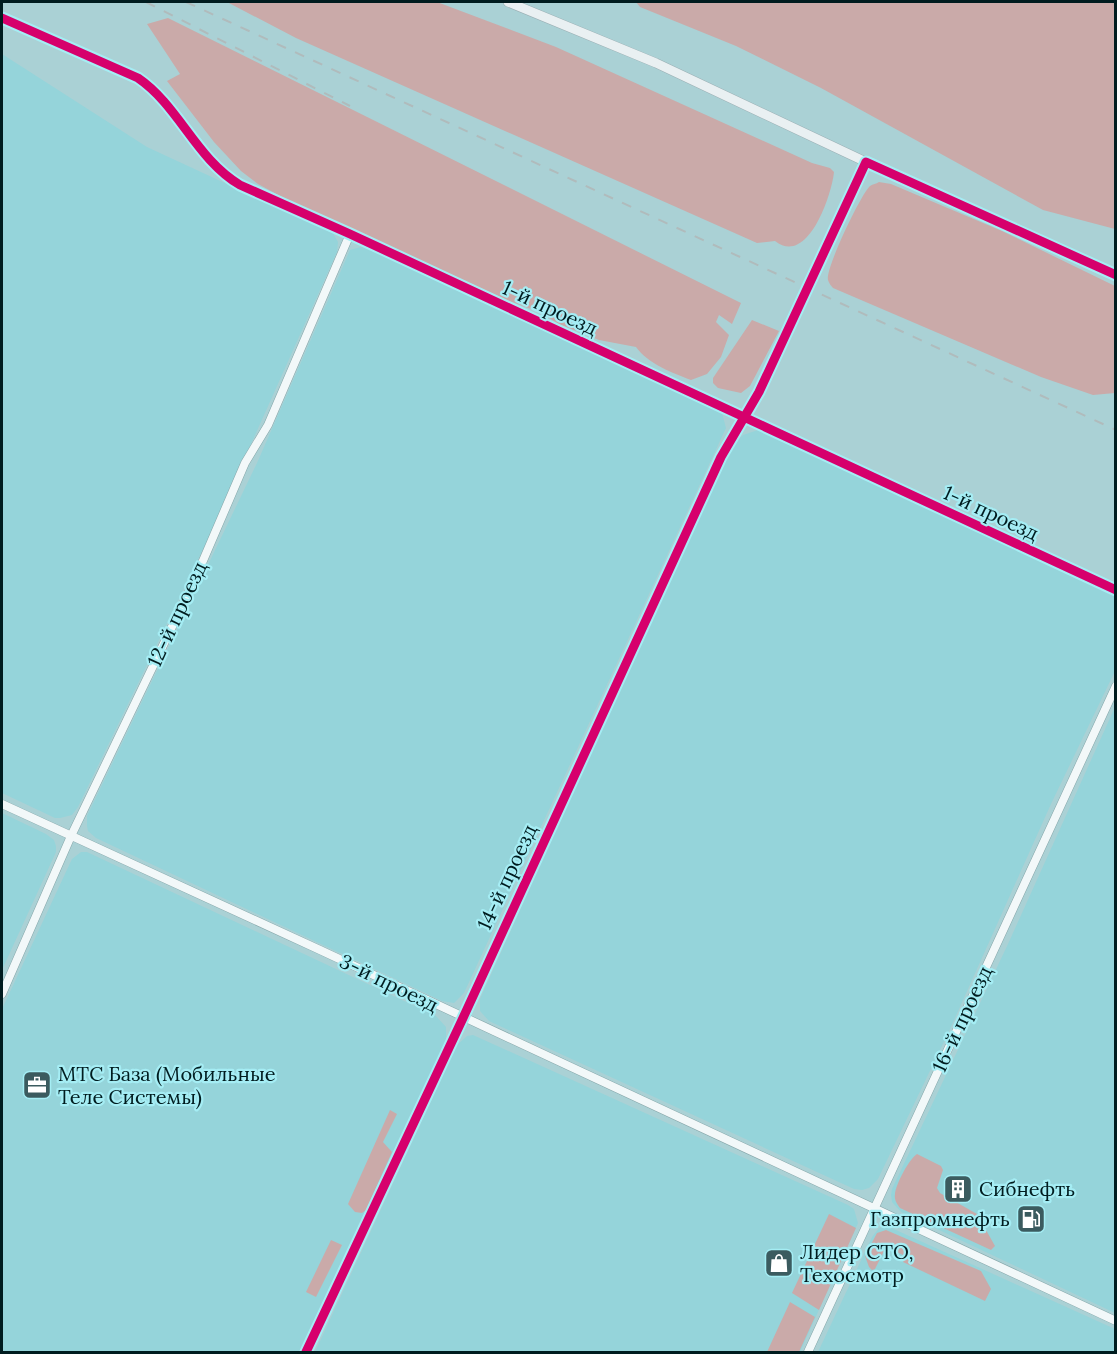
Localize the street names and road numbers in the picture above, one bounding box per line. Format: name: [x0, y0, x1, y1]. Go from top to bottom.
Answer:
street label: 1-й проезд: [499, 275, 602, 341]
street label: 1-й проезд: [940, 480, 1043, 546]
street label: 12-й проезд: [141, 557, 212, 670]
street label: 14-й проезд: [471, 820, 542, 933]
street label: 3-й проезд: [336, 948, 443, 1017]
street label: 16-й проезд: [926, 962, 997, 1076]

